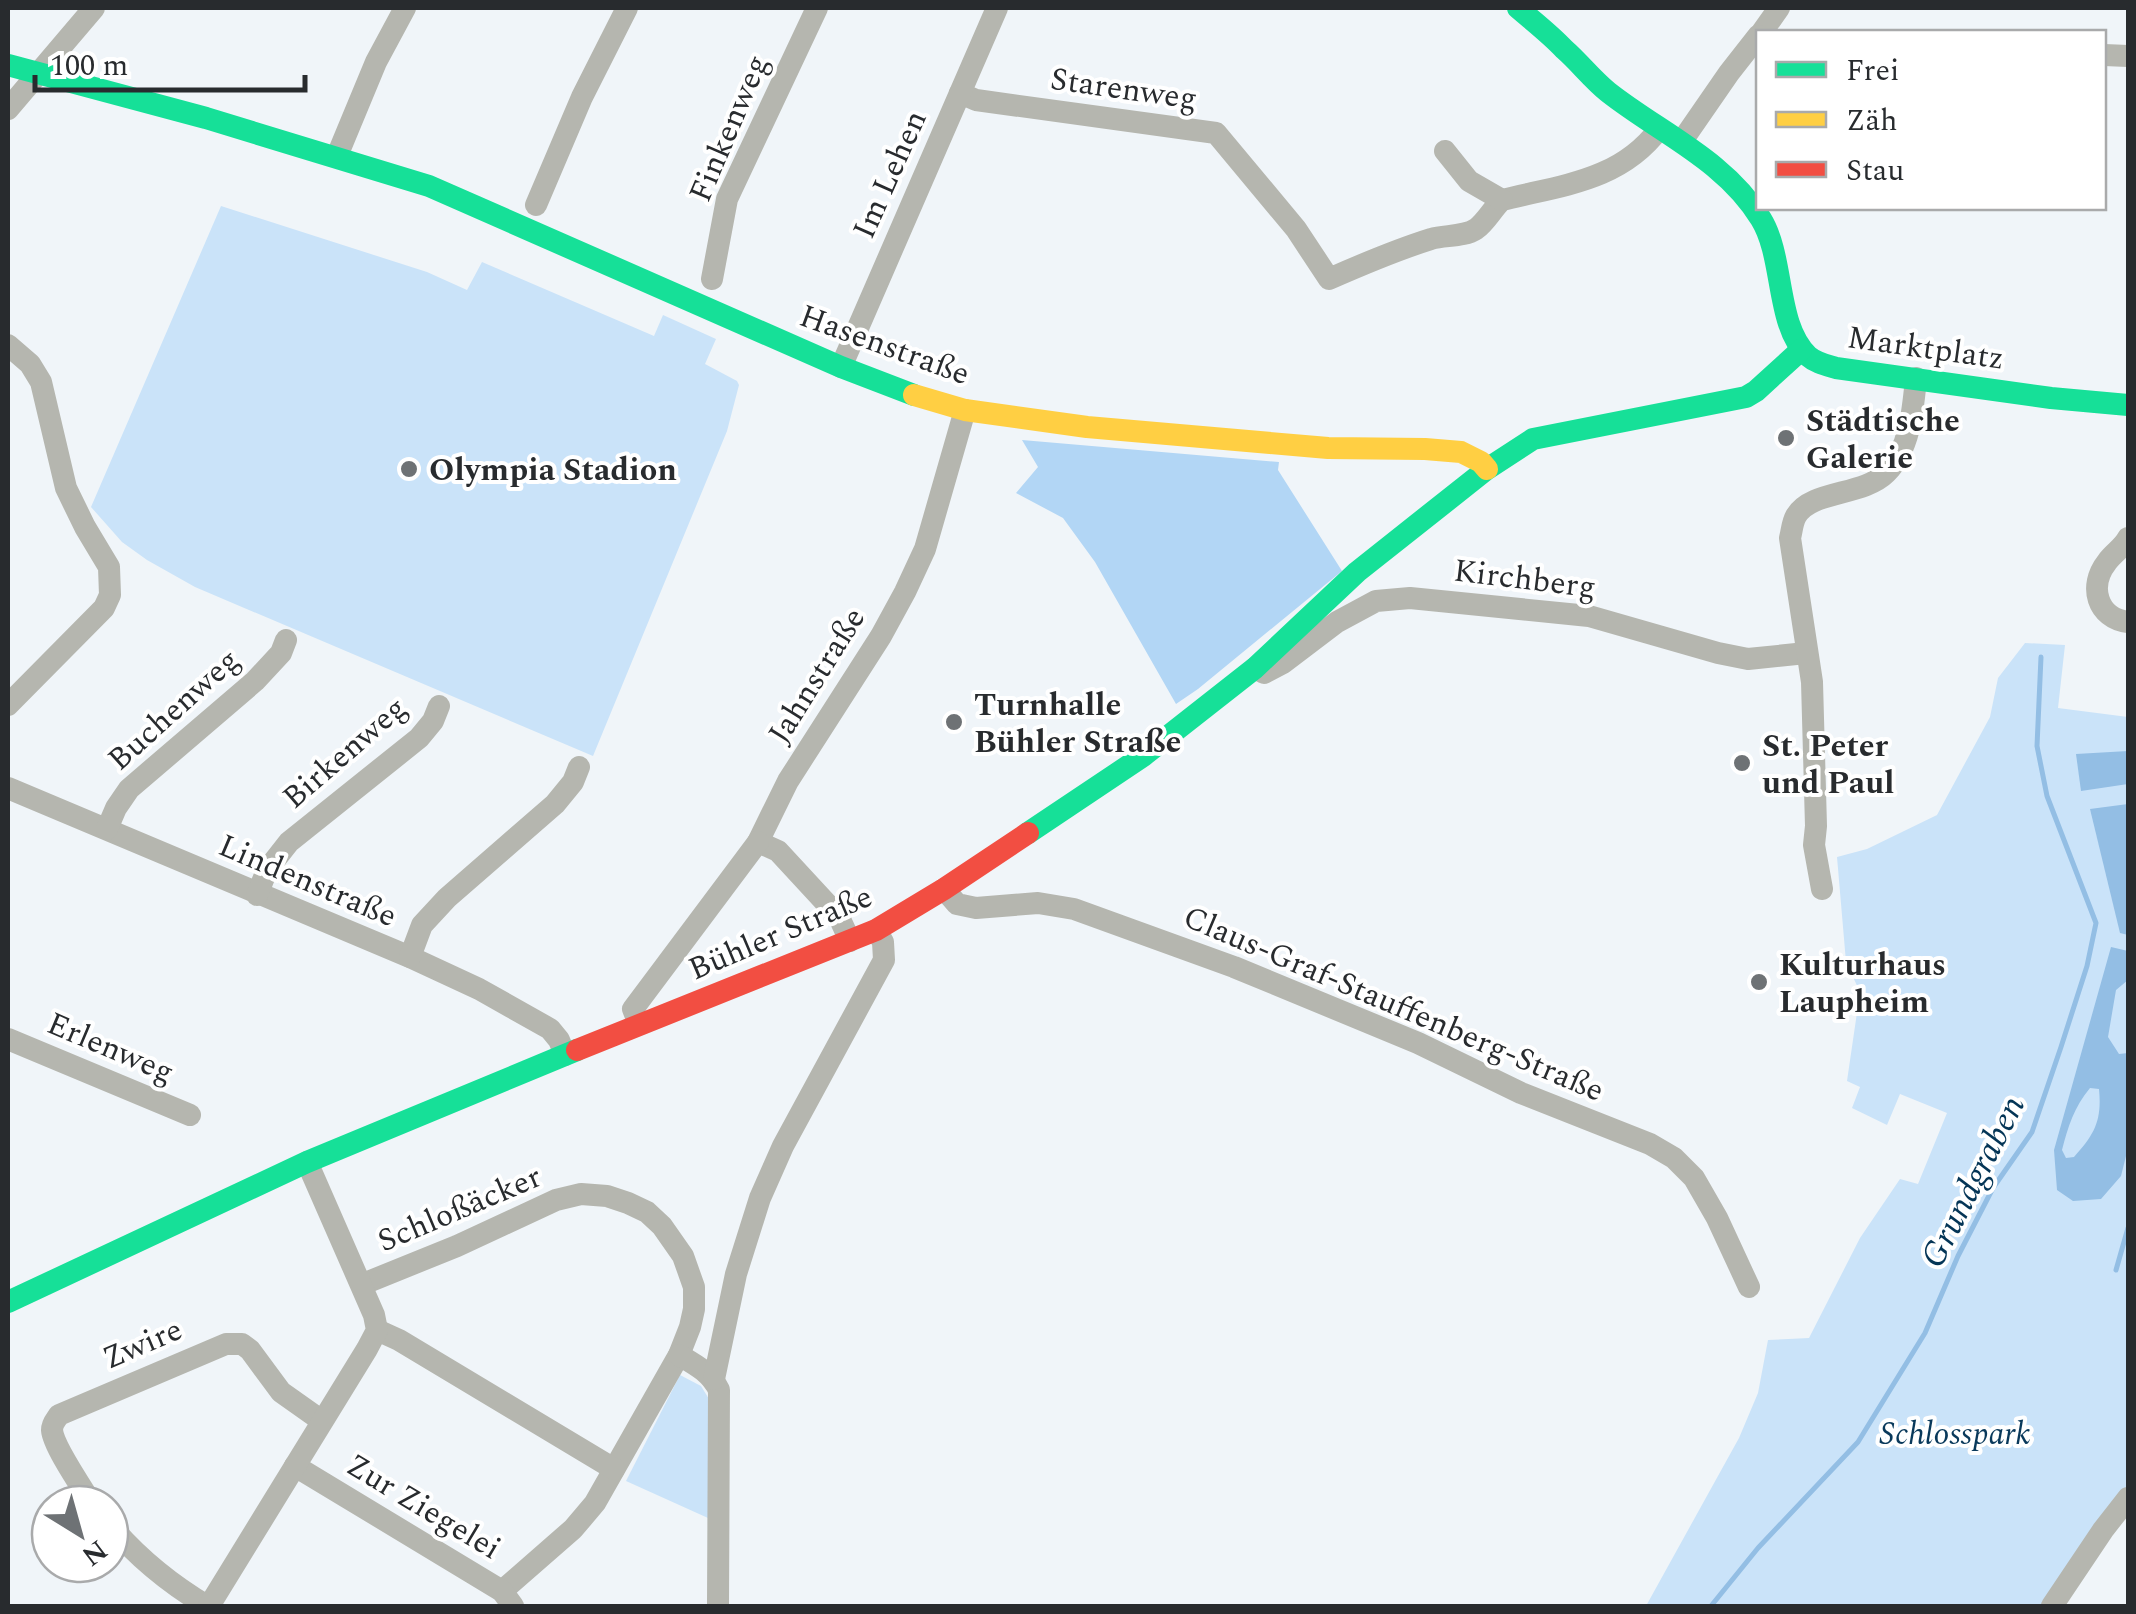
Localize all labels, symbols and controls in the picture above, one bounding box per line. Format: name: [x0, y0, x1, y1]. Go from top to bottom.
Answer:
scale bar: [35, 30, 305, 92]
legend: [1756, 30, 2106, 210]
text: 100 m: [50, 43, 128, 89]
street label: Finkenweg: [676, 47, 782, 210]
text: Frei: [1846, 48, 1899, 94]
street label: Starenweg: [1047, 55, 1200, 124]
text: Zäh: [1846, 98, 1897, 144]
street label: Im Lehen: [840, 102, 941, 247]
text: Stau: [1846, 148, 1904, 194]
street label: Hasenstraße: [792, 292, 977, 399]
street label: Marktplatz: [1844, 313, 2007, 384]
place label: Städtische Galerie: [1806, 397, 1960, 483]
marker: Städtische Galerie: [1775, 427, 1797, 449]
place label: Olympia Stadion: [429, 446, 677, 495]
marker: Olympia Stadion: [398, 458, 420, 480]
street label: Kirchberg: [1451, 546, 1599, 613]
street label: Jahnstraße: [756, 598, 879, 754]
street label: Buchenweg: [97, 637, 251, 783]
place label: Turnhalle Bühler Straße: [974, 681, 1182, 767]
street label: Birkenweg: [272, 685, 418, 821]
marker: Turnhalle Bühler Straße: [943, 711, 965, 733]
place label: St. Peter und Paul: [1762, 722, 1895, 808]
marker: St. Peter und Paul: [1731, 752, 1753, 774]
street label: Lindenstraße: [211, 822, 404, 941]
street label: Bühler Straße: [681, 873, 880, 994]
street label: Claus-Graf-Stauffenberg-Straße: [1175, 893, 1612, 1115]
place label: Kulturhaus Laupheim: [1779, 941, 1946, 1027]
marker: Kulturhaus Laupheim: [1748, 971, 1770, 993]
street label: Erlenweg: [39, 1000, 182, 1097]
water label: Grundgraben: [1907, 1086, 2040, 1277]
street label: Schloßäcker: [370, 1153, 549, 1266]
street label: Zwire: [95, 1306, 190, 1383]
park label: Schlosspark: [1879, 1410, 2031, 1459]
street label: Zur Ziegelei: [336, 1442, 510, 1573]
north arrow: [30, 1484, 130, 1584]
text: N: [72, 1529, 116, 1577]

